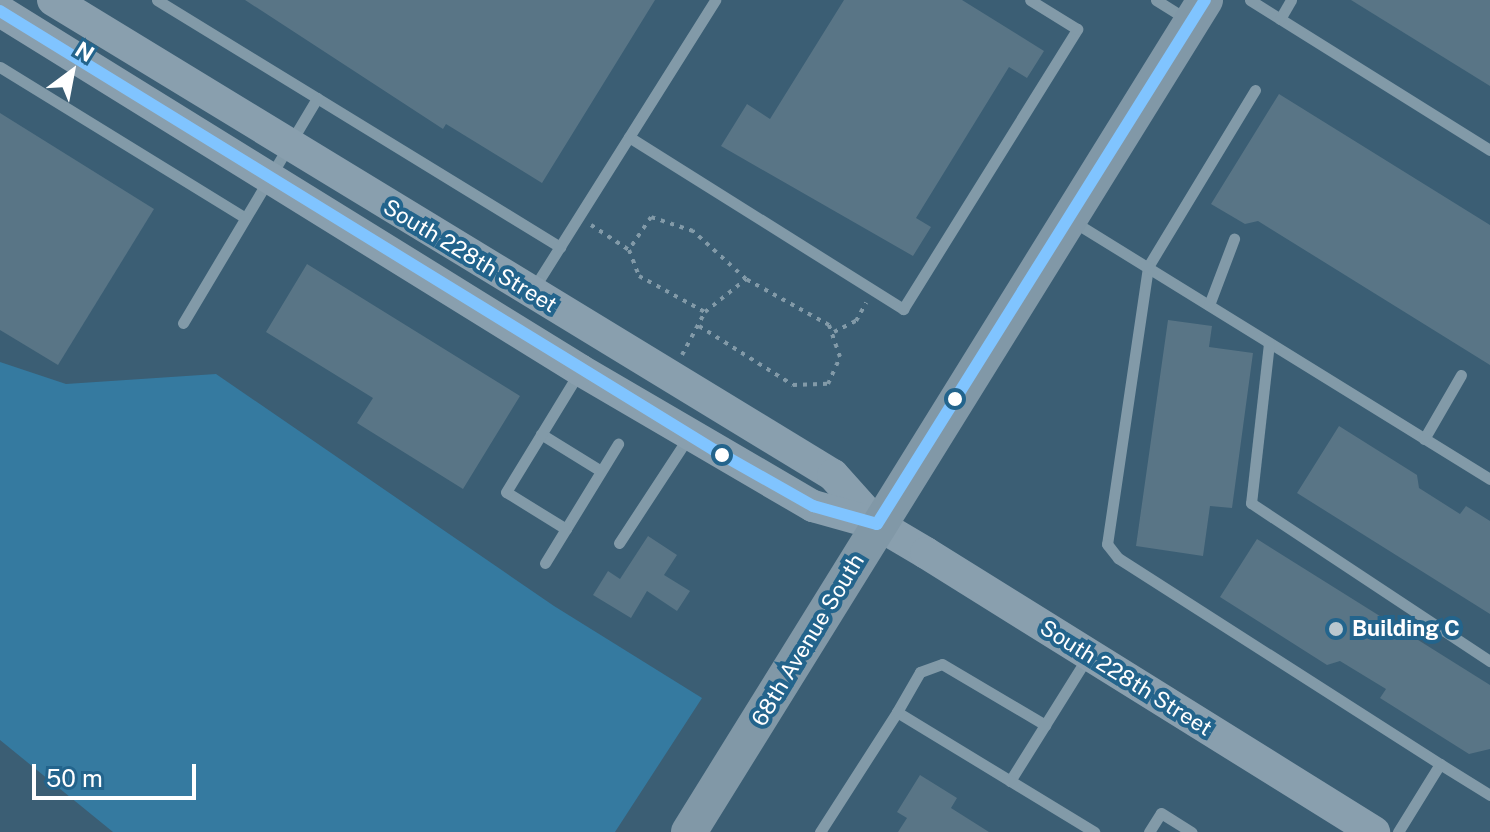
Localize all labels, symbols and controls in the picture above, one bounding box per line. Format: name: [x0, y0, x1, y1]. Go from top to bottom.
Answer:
north arrow: [32, 32, 112, 112]
text: N: [71, 36, 99, 67]
street label: South 228th Street: [378, 194, 562, 318]
unlabelled marker: [947, 391, 963, 407]
unlabelled marker: [714, 447, 730, 463]
street label: 68th Avenue South: [746, 549, 870, 731]
street label: South 228th Street: [1035, 614, 1217, 742]
place label: Building C: [1352, 616, 1460, 642]
marker: Building C: [1327, 620, 1345, 638]
scale bar: [36, 748, 200, 798]
text: 50 m: [46, 764, 103, 792]

